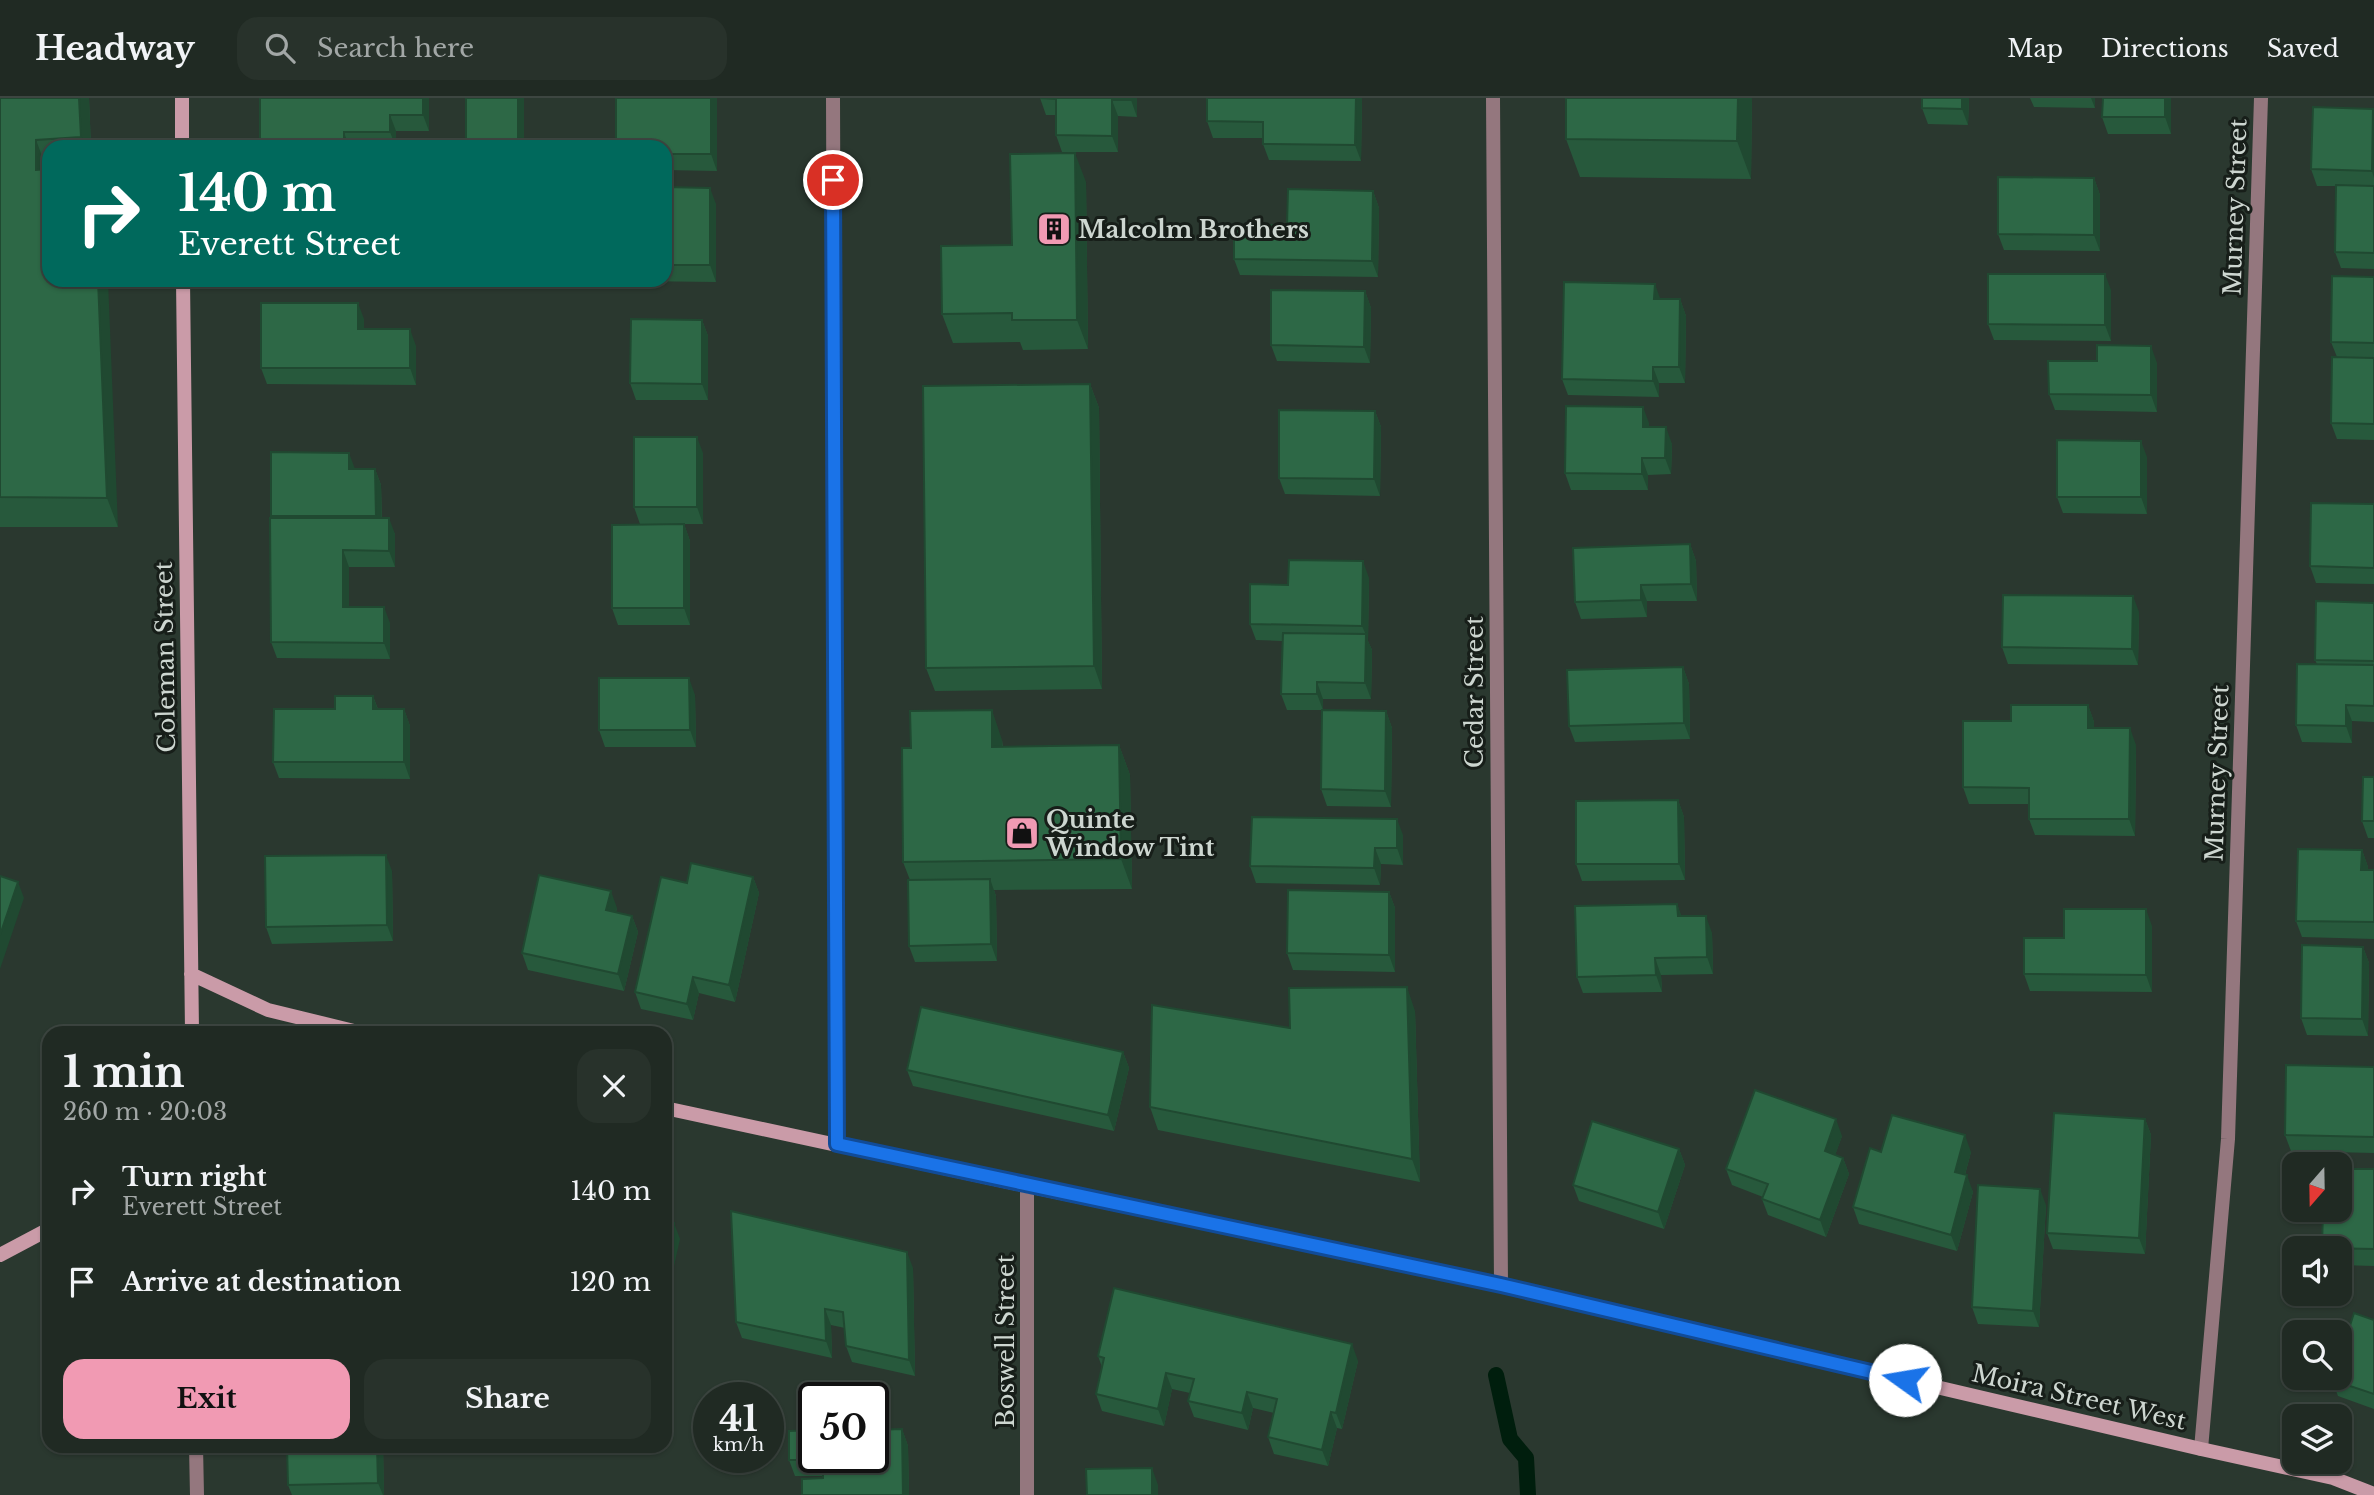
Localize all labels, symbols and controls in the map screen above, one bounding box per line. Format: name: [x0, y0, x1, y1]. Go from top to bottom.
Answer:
search box: [237, 17, 727, 80]
text: Headway: [35, 28, 195, 69]
icon: search: [261, 29, 299, 67]
text: Search here: [317, 32, 474, 64]
text: Map: [2007, 34, 2063, 63]
text: Directions: [2101, 34, 2229, 63]
text: Saved: [2267, 34, 2339, 63]
street label: Murney Street: [2217, 118, 2253, 296]
pin: [803, 150, 863, 210]
icon: arrive: [814, 161, 852, 199]
text: 140 m: [178, 163, 336, 224]
icon: right: [63, 168, 154, 259]
building icon: Malcolm Brothers: [1035, 210, 1073, 248]
place label: Malcolm Brothers: [1078, 215, 1309, 244]
text: Everett Street: [178, 224, 401, 264]
street label: Coleman Street: [149, 561, 181, 753]
street label: Cedar Street: [1460, 616, 1489, 768]
street label: Murney Street: [2199, 684, 2235, 862]
place label: Quinte Window Tint: [1045, 805, 1215, 862]
shop icon: Quinte Window Tint: [1003, 814, 1041, 852]
text: 1 min: [63, 1046, 185, 1098]
button: close: [577, 1049, 651, 1123]
text: 260 m · 20:03: [63, 1098, 227, 1126]
north arrow: [2282, 1152, 2352, 1222]
map controls: [2282, 1152, 2352, 1474]
text: Turn right: [122, 1161, 267, 1193]
icon: right: [63, 1172, 101, 1210]
text: 140 m: [570, 1175, 651, 1207]
text: Everett Street: [122, 1193, 282, 1221]
button: sound: [2282, 1236, 2352, 1306]
street label: Boswell Street: [991, 1254, 1020, 1428]
icon: arrive: [63, 1263, 101, 1301]
text: Arrive at destination: [122, 1266, 402, 1298]
text: 120 m: [569, 1266, 651, 1298]
button: search: [2282, 1320, 2352, 1390]
position arrow: [1868, 1343, 1942, 1417]
street label: Moira Street West: [1969, 1358, 2189, 1436]
button: Exit: [63, 1359, 350, 1439]
button: Share: [364, 1359, 651, 1439]
speed limit sign: 50: [798, 1382, 889, 1473]
text: 41: [719, 1397, 758, 1440]
button: layers: [2282, 1404, 2352, 1474]
text: km/h: [713, 1434, 764, 1456]

